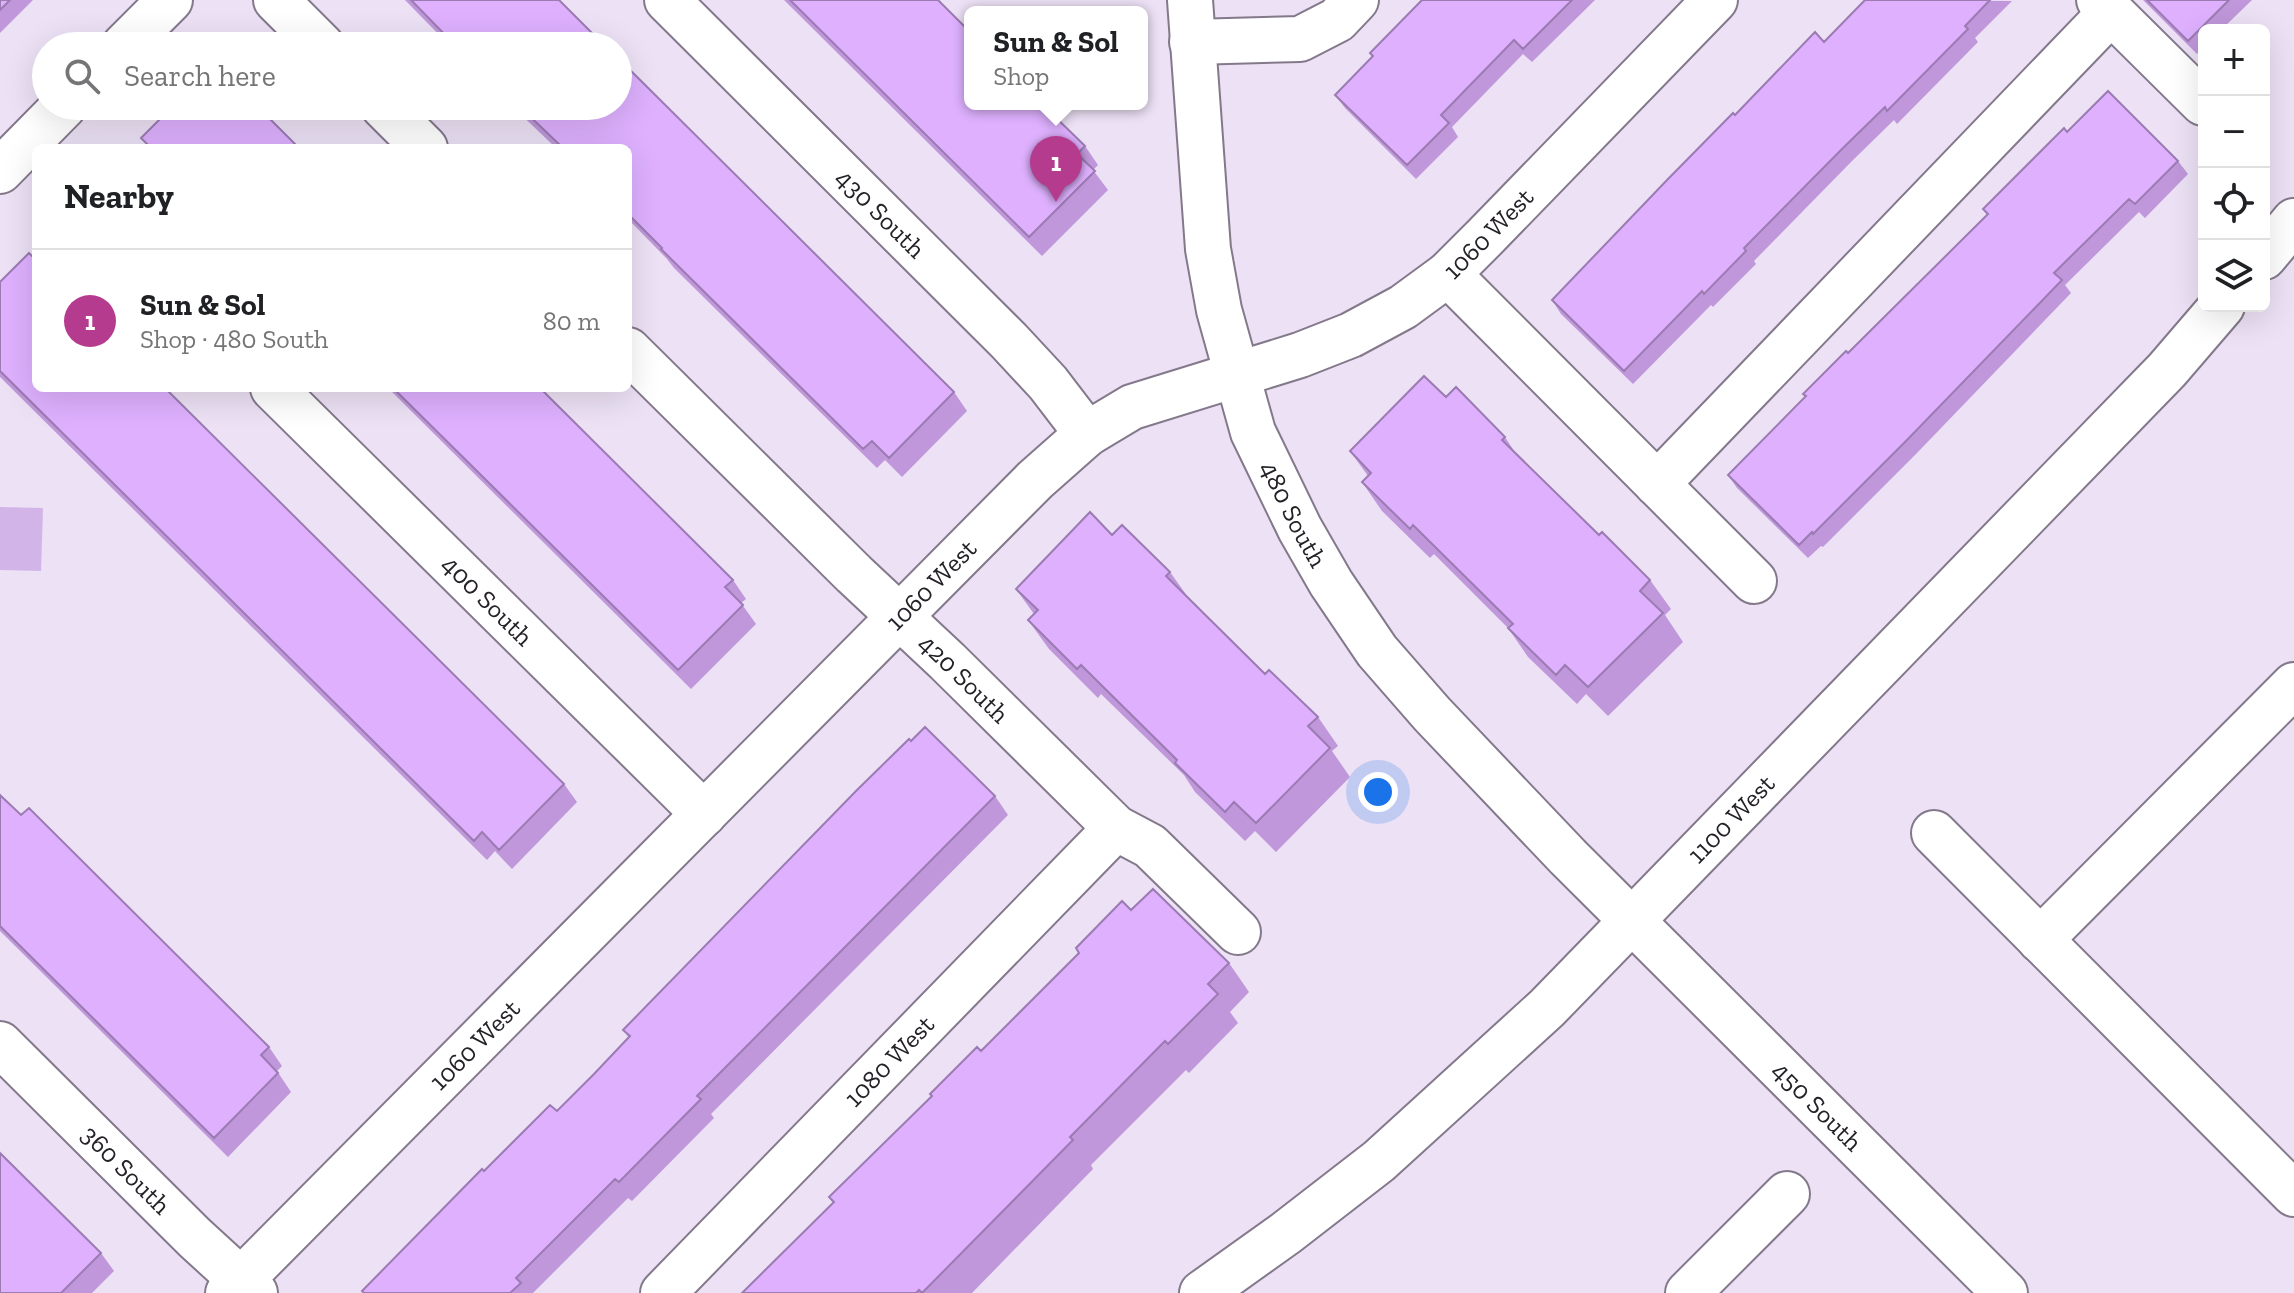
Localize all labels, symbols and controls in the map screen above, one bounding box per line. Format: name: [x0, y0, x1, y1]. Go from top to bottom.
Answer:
popup: [964, 6, 1148, 110]
text: Sun & Sol: [993, 24, 1119, 60]
map controls: [2198, 24, 2270, 312]
button: +: [2198, 24, 2270, 96]
search box: [32, 32, 632, 120]
icon: search: [60, 54, 104, 98]
text: Search here: [124, 58, 276, 94]
text: Shop: [993, 60, 1049, 92]
button: −: [2198, 96, 2270, 168]
pin: 1: [1030, 136, 1082, 202]
street label: 430 South: [829, 162, 933, 265]
button: locate: [2198, 168, 2270, 240]
text: Nearby: [64, 176, 174, 217]
street label: 1060 West: [1436, 181, 1540, 286]
button: layers: [2198, 240, 2270, 312]
text: Sun & Sol: [140, 287, 265, 323]
text: 1: [85, 305, 95, 337]
text: 80 m: [543, 305, 600, 337]
text: Shop · 480 South: [140, 323, 328, 355]
street label: 480 South: [1254, 456, 1335, 573]
street label: 1060 West: [879, 532, 983, 637]
street label: 400 South: [435, 548, 541, 653]
street label: 420 South: [912, 627, 1017, 730]
street label: 1100 West: [1681, 767, 1781, 870]
your location: [1358, 772, 1398, 812]
street label: 1060 West: [423, 992, 527, 1097]
street label: 1080 West: [837, 1008, 941, 1113]
street label: 450 South: [1766, 1054, 1870, 1158]
street label: 360 South: [75, 1118, 178, 1221]

